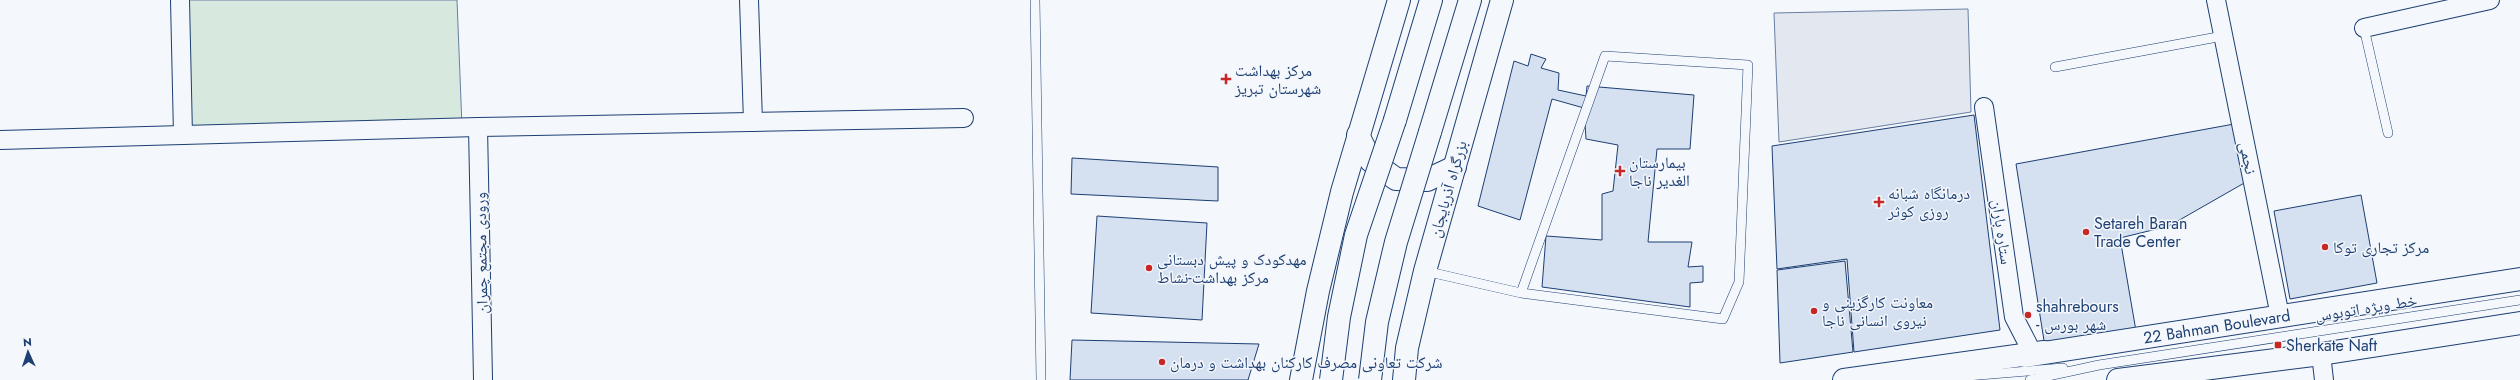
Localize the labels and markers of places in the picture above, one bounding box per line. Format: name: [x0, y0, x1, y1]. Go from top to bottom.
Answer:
place label: مرکز بهداشت شهرستان تبریز: [1234, 59, 1321, 100]
marker: مرکز بهداشت شهرستان تبریز: [1220, 73, 1232, 85]
place label: بیمارستان الغدیر ناجا: [1629, 151, 1690, 192]
marker: بیمارستان الغدیر ناجا: [1614, 165, 1626, 177]
place label: درمانگاه شبانه روزی کوثر: [1887, 182, 1970, 223]
marker: درمانگاه شبانه روزی کوثر: [1873, 196, 1885, 208]
place label: Setareh Baran Trade Center: [2094, 212, 2187, 253]
marker: Setareh Baran Trade Center: [2081, 227, 2091, 237]
place label: مرکز تجاری توکا: [2333, 236, 2429, 259]
marker: مرکز تجاری توکا: [2320, 242, 2330, 252]
place label: مهدکودک و پیش دبستانی مرکز بهداشت-نشاط: [1157, 248, 1307, 289]
marker: مهدکودک و پیش دبستانی مرکز بهداشت-نشاط: [1144, 263, 1154, 273]
place label: معاونت کارگزینی و نیروی انسانی ناجا: [1822, 291, 1933, 332]
place label: shahrebours - شهر بورس: [2036, 295, 2119, 336]
marker: معاونت کارگزینی و نیروی انسانی ناجا: [1809, 306, 1819, 316]
marker: shahrebours - شهر بورس: [2023, 310, 2033, 320]
place label: Sherkate Naft: [2286, 334, 2377, 357]
marker: Sherkate Naft: [2273, 340, 2283, 350]
place label: شرکت تعاونی مصرف کارکنان بهداشت و درمان: [1170, 351, 1442, 374]
marker: شرکت تعاونی مصرف کارکنان بهداشت و درمان: [1157, 357, 1167, 367]

